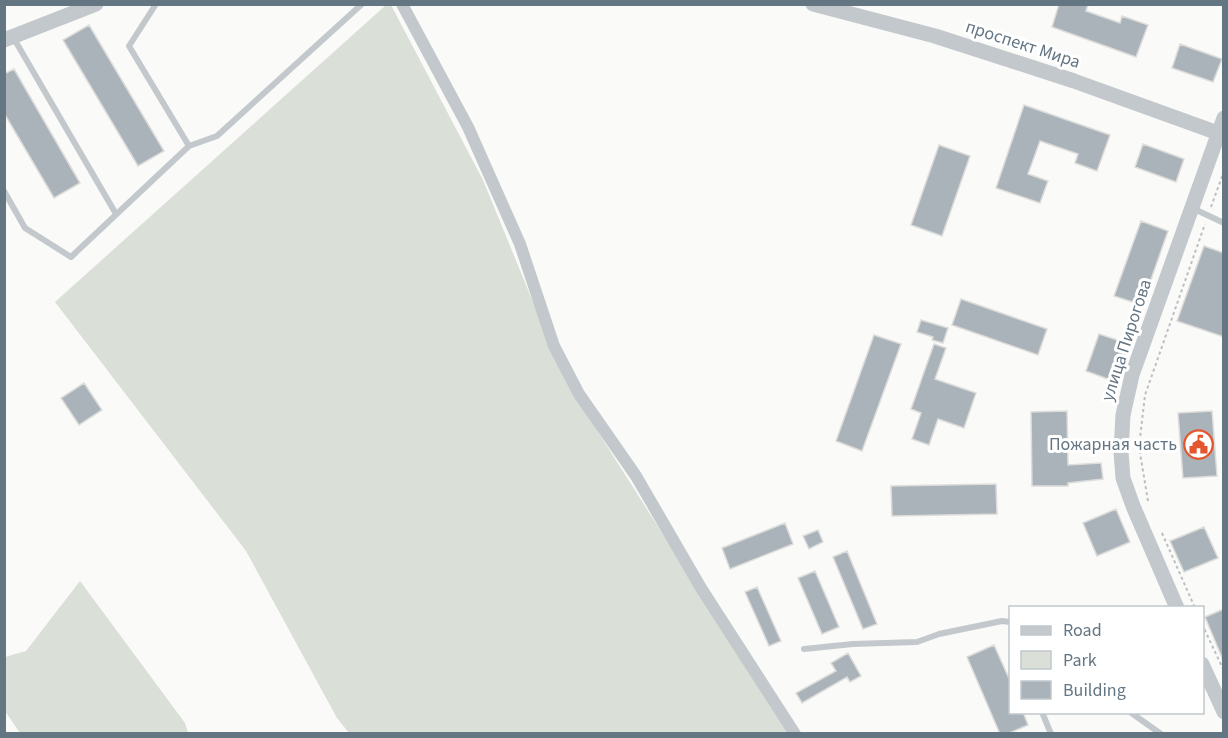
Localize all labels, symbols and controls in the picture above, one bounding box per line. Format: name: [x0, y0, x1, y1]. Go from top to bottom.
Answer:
street label: проспект Мира: [962, 14, 1083, 75]
street label: улица Пирогова: [1095, 276, 1158, 404]
public building icon: Пожарная часть: [1182, 428, 1214, 460]
place label: Пожарная часть: [1049, 432, 1177, 457]
legend: [1009, 606, 1204, 714]
text: Road: [1063, 618, 1102, 643]
text: Park: [1063, 648, 1097, 673]
text: Building: [1063, 678, 1126, 703]

